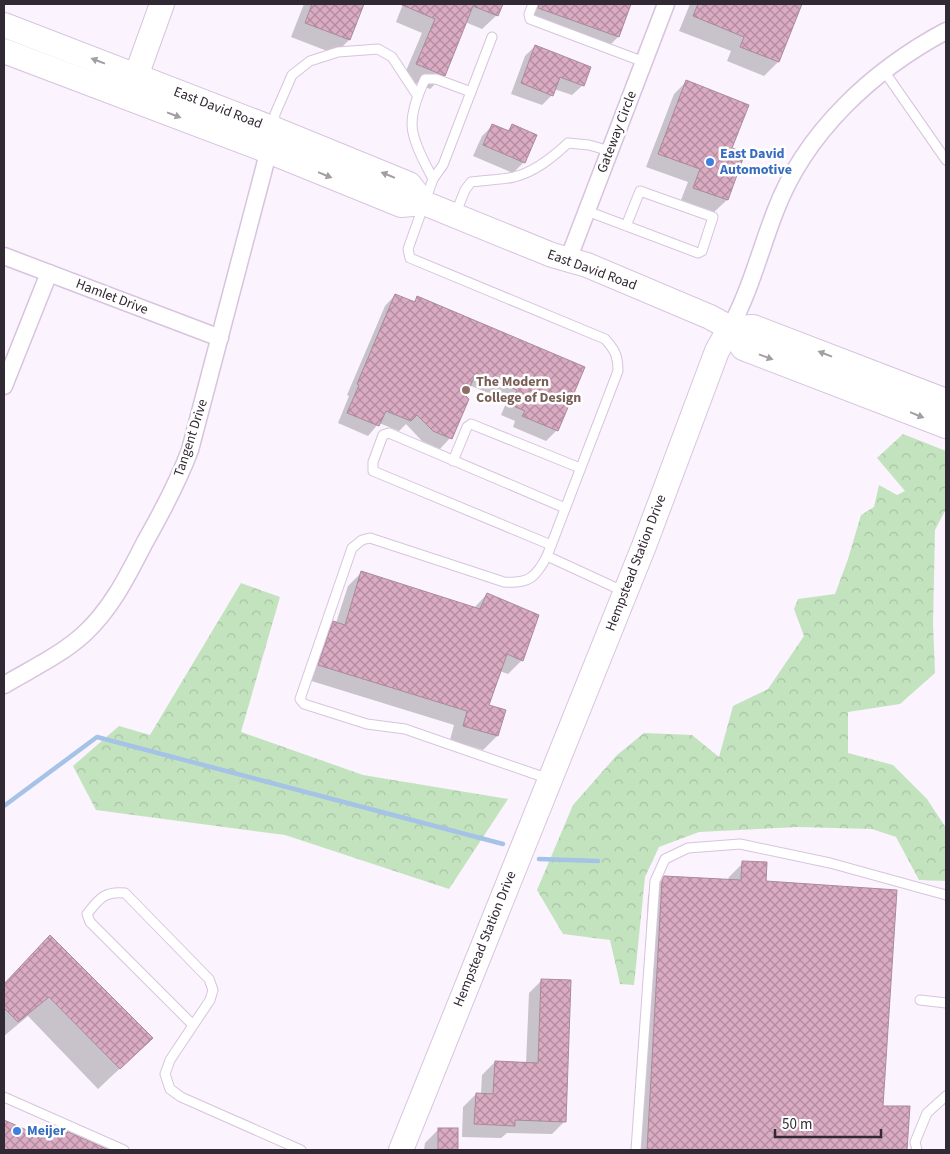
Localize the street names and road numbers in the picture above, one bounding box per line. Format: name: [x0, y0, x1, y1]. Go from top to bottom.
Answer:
street label: East David Road: [171, 82, 265, 134]
street label: Gateway Circle: [592, 88, 642, 176]
street label: East David Road: [544, 245, 640, 295]
street label: Hamlet Drive: [73, 274, 151, 320]
street label: Tangent Drive: [169, 397, 213, 479]
street label: Hempstead Station Drive: [601, 492, 671, 634]
street label: Hempstead Station Drive: [449, 868, 521, 1010]

